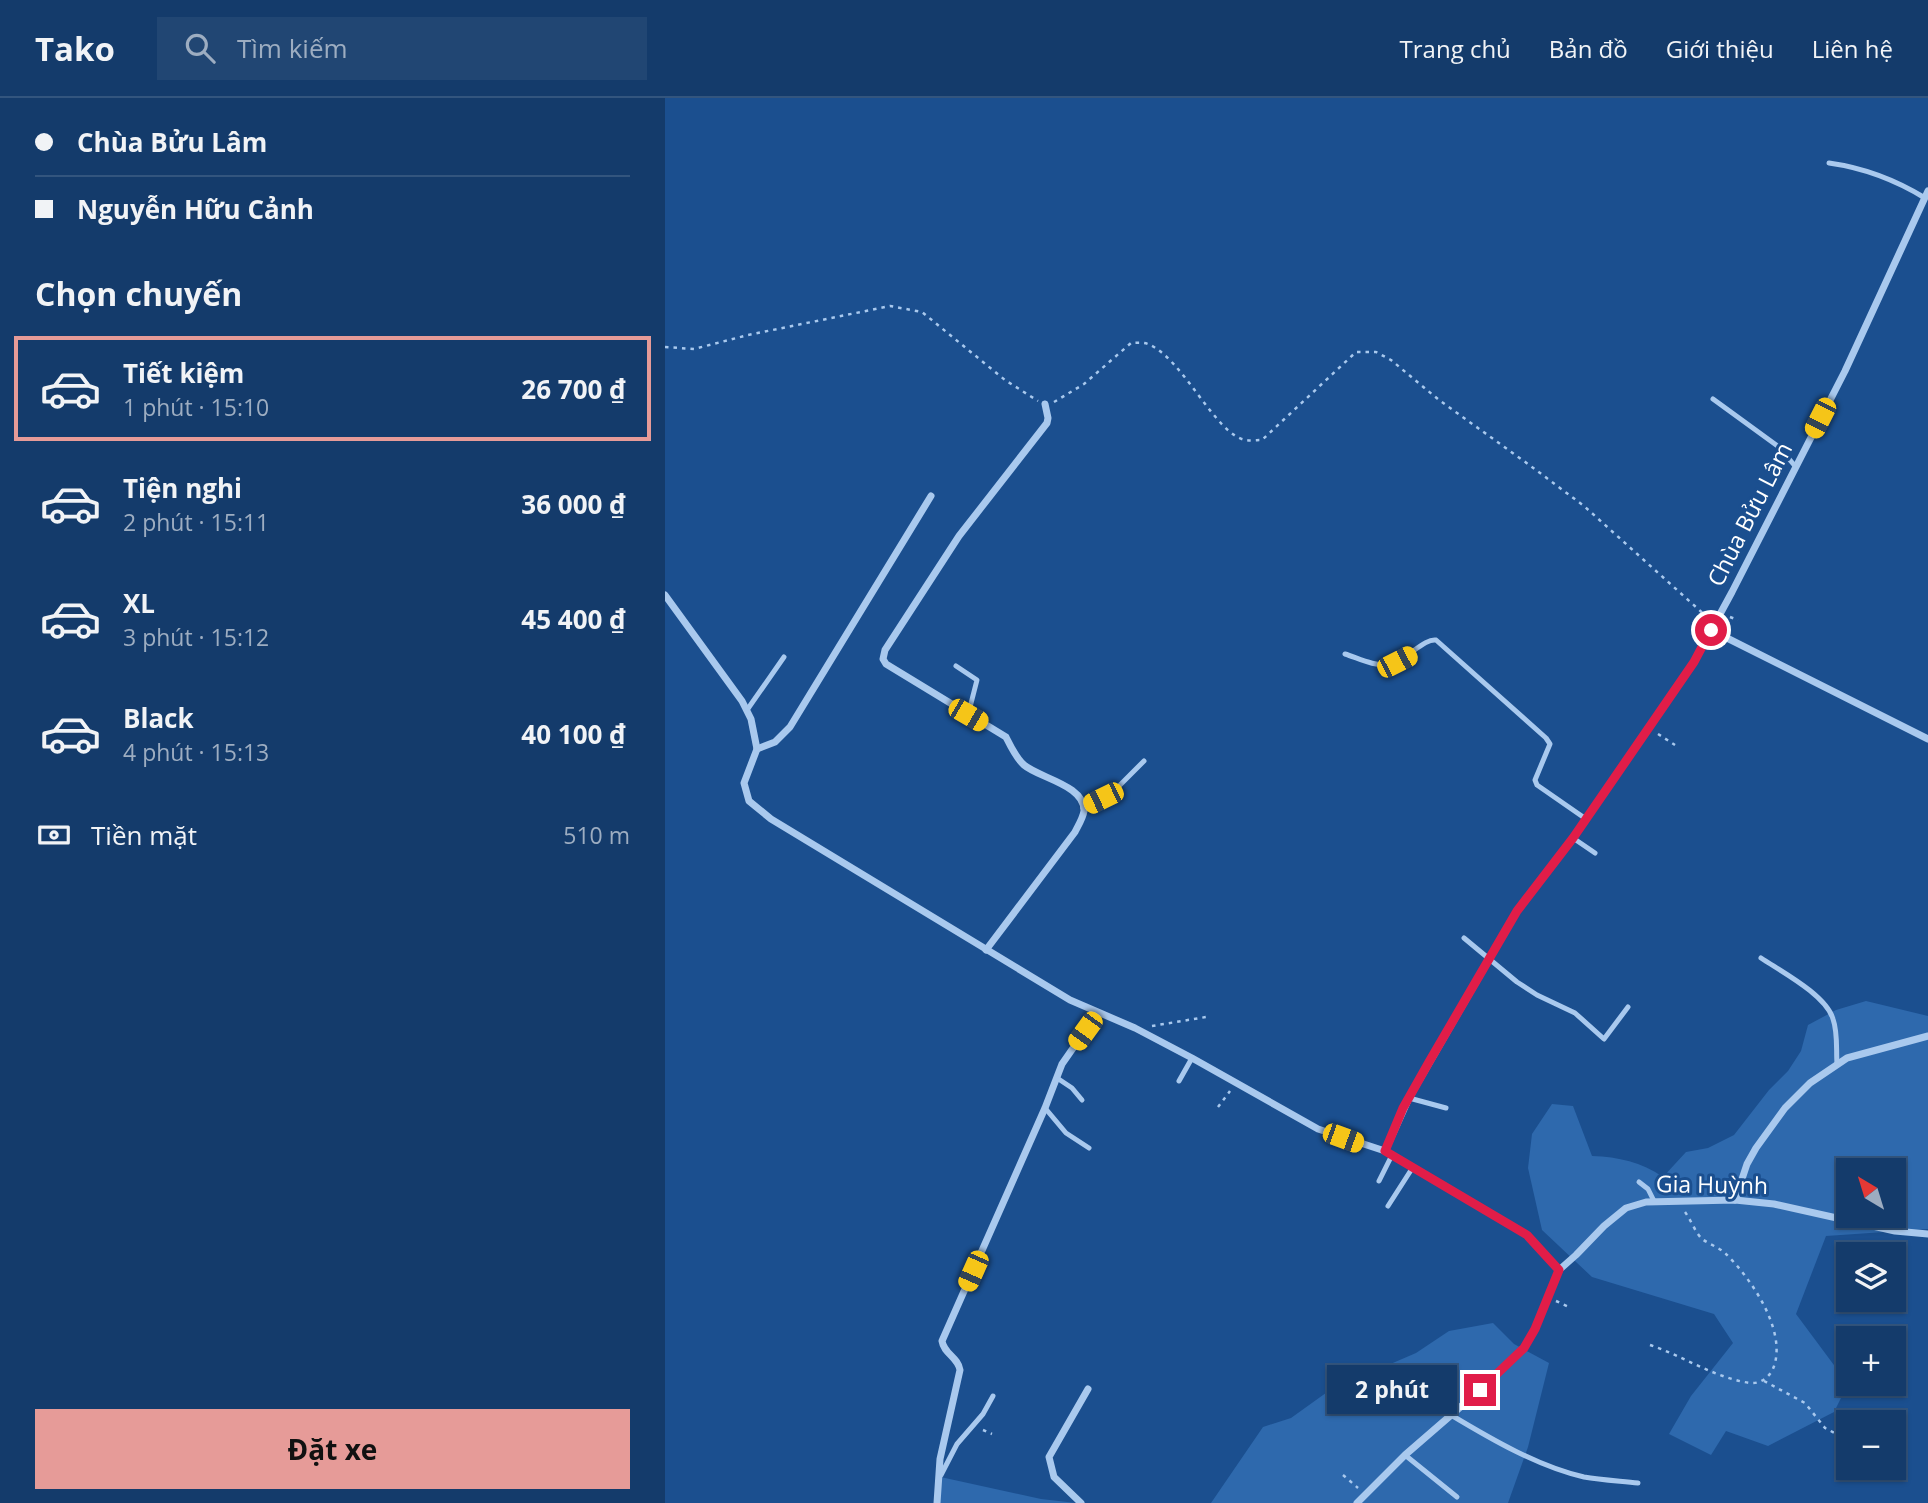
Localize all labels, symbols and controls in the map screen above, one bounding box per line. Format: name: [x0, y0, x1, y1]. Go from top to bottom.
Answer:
search box: [157, 17, 647, 80]
text: Tako: [35, 26, 115, 71]
icon: search: [181, 29, 219, 67]
text: Tìm kiếm: [237, 30, 348, 66]
text: Trang chủ: [1400, 32, 1511, 65]
text: Bản đồ: [1549, 32, 1628, 65]
text: Giới thiệu: [1666, 32, 1774, 65]
text: Liên hệ: [1812, 32, 1893, 65]
text: Chùa Bửu Lâm: [77, 124, 267, 160]
text: Nguyễn Hữu Cảnh: [77, 191, 314, 227]
text: Chọn chuyến: [35, 272, 242, 315]
text: Tiết kiệm: [123, 355, 244, 391]
icon: car: [39, 357, 102, 420]
text: 26 700 ₫: [521, 371, 626, 407]
text: 1 phút · 15:10: [123, 391, 269, 423]
car: [1802, 395, 1839, 441]
street label: Chùa Bửu Lâm: [1699, 436, 1799, 592]
text: Tiện nghi: [123, 470, 242, 506]
icon: car: [39, 472, 102, 535]
text: 36 000 ₫: [521, 486, 626, 522]
text: 2 phút · 15:11: [123, 506, 269, 538]
text: XL: [123, 585, 155, 621]
icon: car: [39, 587, 102, 650]
text: 45 400 ₫: [521, 601, 626, 637]
route start: [1695, 614, 1727, 646]
text: 3 phút · 15:12: [123, 621, 269, 653]
car: [1374, 643, 1421, 681]
car: [945, 695, 992, 735]
text: Black: [123, 700, 194, 736]
icon: car: [39, 702, 102, 765]
text: 40 100 ₫: [521, 716, 626, 752]
text: 4 phút · 15:13: [123, 736, 269, 768]
car: [1080, 779, 1127, 817]
icon: cash: [35, 816, 73, 854]
text: Tiền mặt: [91, 817, 197, 853]
text: 510 m: [563, 819, 630, 851]
car: [1065, 1008, 1106, 1054]
car: [1320, 1121, 1367, 1155]
north arrow: [1836, 1158, 1906, 1228]
map controls: [1836, 1158, 1906, 1480]
street label: Gia Huỳnh: [1656, 1167, 1768, 1201]
button: layers: [1836, 1242, 1906, 1312]
car: [955, 1248, 992, 1294]
button: +: [1836, 1326, 1906, 1396]
callout: 2 phút: [1326, 1366, 1455, 1414]
text: 2 phút: [1355, 1373, 1429, 1405]
route end: [1464, 1374, 1496, 1406]
button: Đặt xe: [35, 1409, 630, 1489]
button: −: [1836, 1410, 1906, 1480]

